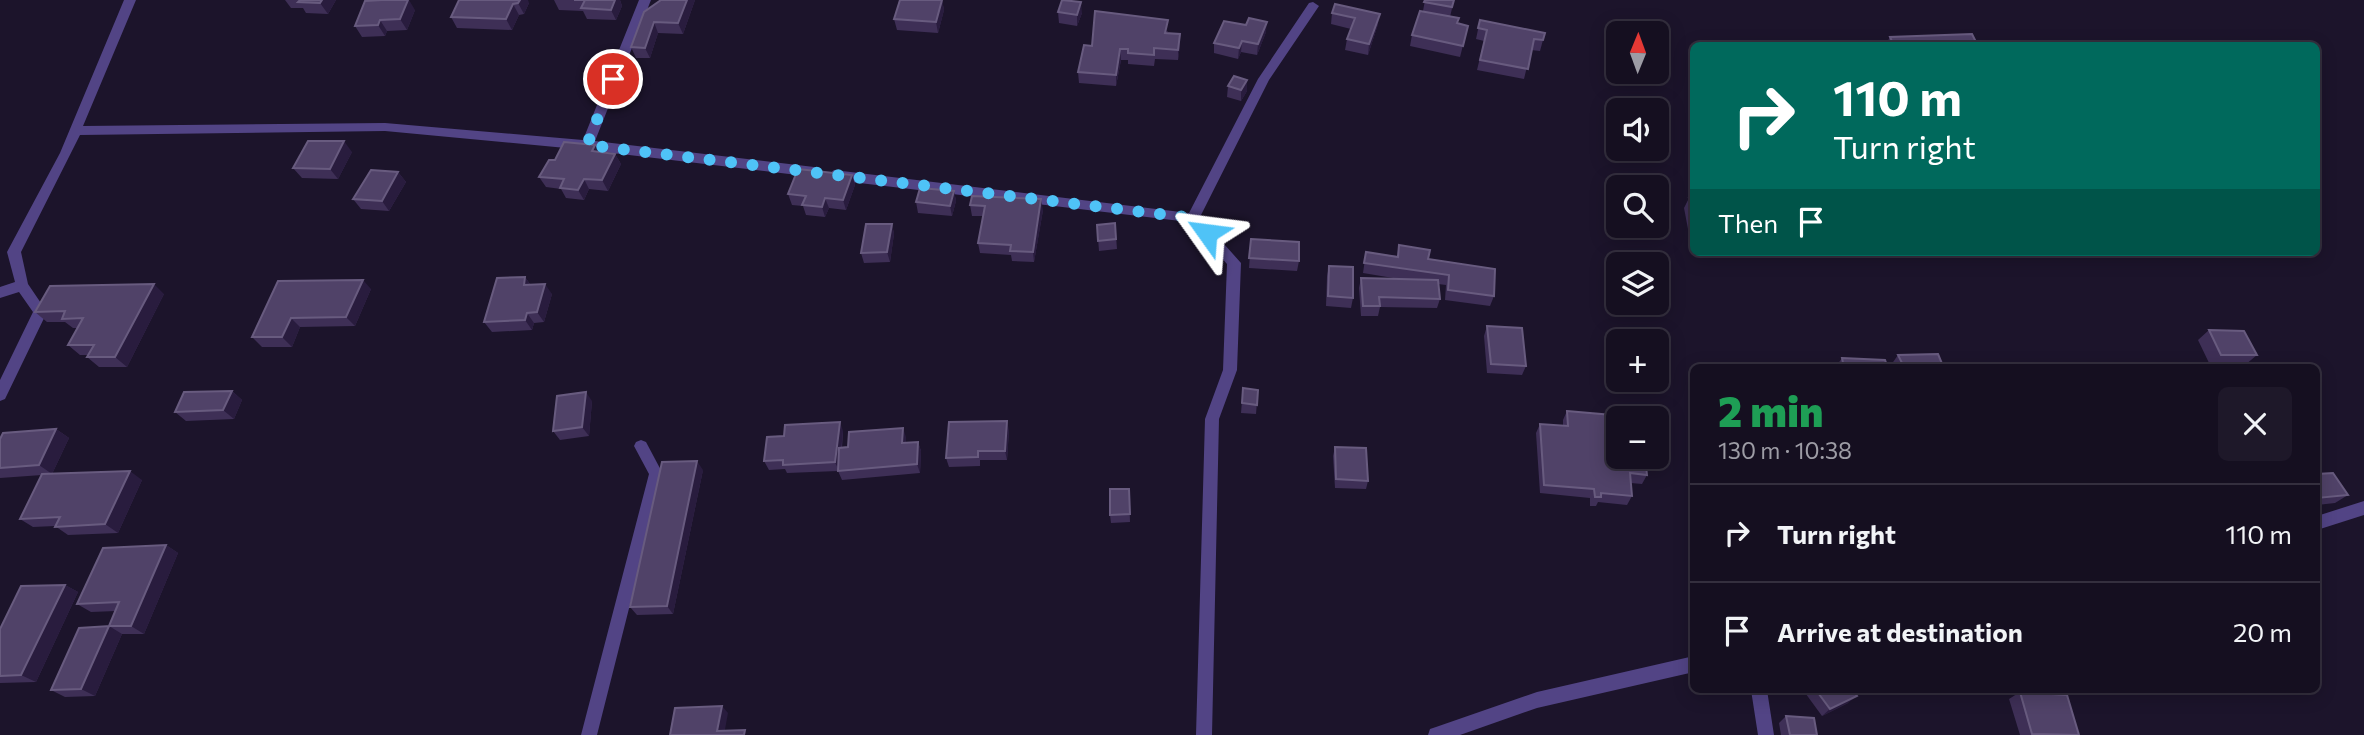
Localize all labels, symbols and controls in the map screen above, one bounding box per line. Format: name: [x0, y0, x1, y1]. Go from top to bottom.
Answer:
north arrow: [1606, 21, 1670, 84]
map controls: [1606, 21, 1669, 469]
pin: [583, 49, 643, 109]
icon: arrive: [594, 60, 632, 98]
text: 110 m: [1833, 66, 1962, 126]
icon: right: [1718, 70, 1809, 161]
button: sound: [1606, 98, 1669, 161]
text: Turn right: [1833, 126, 1976, 166]
button: search: [1606, 175, 1669, 238]
position arrow: [1170, 196, 1244, 270]
icon: arrive: [1792, 203, 1830, 241]
text: Then: [1718, 207, 1778, 238]
button: layers: [1606, 252, 1669, 315]
button: +: [1606, 329, 1669, 392]
text: 2 min: [1718, 384, 1824, 436]
button: close: [2218, 387, 2292, 461]
button: −: [1606, 406, 1669, 469]
text: 130 m · 10:38: [1718, 436, 1852, 464]
icon: right: [1718, 514, 1756, 552]
text: Turn right: [1777, 518, 1896, 549]
text: 110 m: [2225, 518, 2292, 549]
icon: arrive: [1718, 612, 1756, 650]
text: Arrive at destination: [1777, 616, 2023, 647]
text: 20 m: [2233, 616, 2292, 647]

